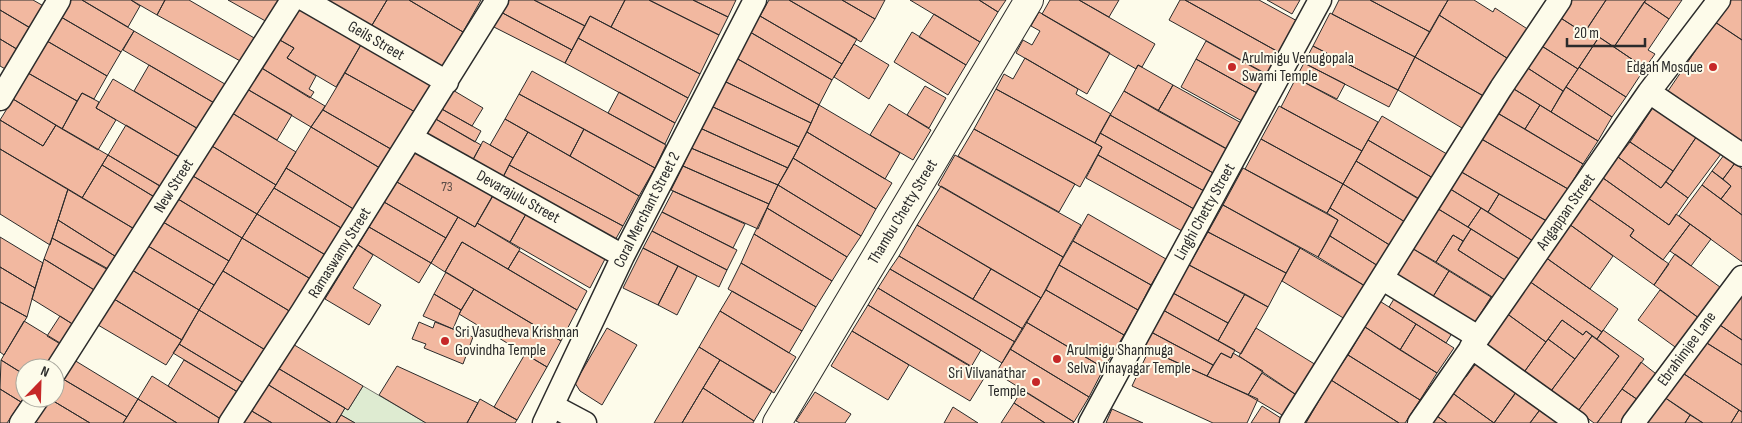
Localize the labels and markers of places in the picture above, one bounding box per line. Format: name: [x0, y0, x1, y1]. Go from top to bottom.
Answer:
place label: Arulmigu Venugopala Swami Temple: [1241, 49, 1354, 86]
place label: Edgah Mosque: [1626, 58, 1703, 77]
marker: Arulmigu Venugopala Swami Temple: [1226, 61, 1238, 73]
marker: Edgah Mosque: [1707, 61, 1719, 73]
place label: Sri Vasudheva Krishnan Govindha Temple: [455, 323, 579, 360]
marker: Sri Vasudheva Krishnan Govindha Temple: [439, 335, 451, 347]
place label: Arulmigu Shanmuga Selva Vinayagar Temple: [1066, 341, 1191, 378]
marker: Arulmigu Shanmuga Selva Vinayagar Temple: [1051, 353, 1063, 365]
place label: Sri Vilvanathar Temple: [948, 364, 1026, 401]
marker: Sri Vilvanathar Temple: [1030, 376, 1042, 388]

